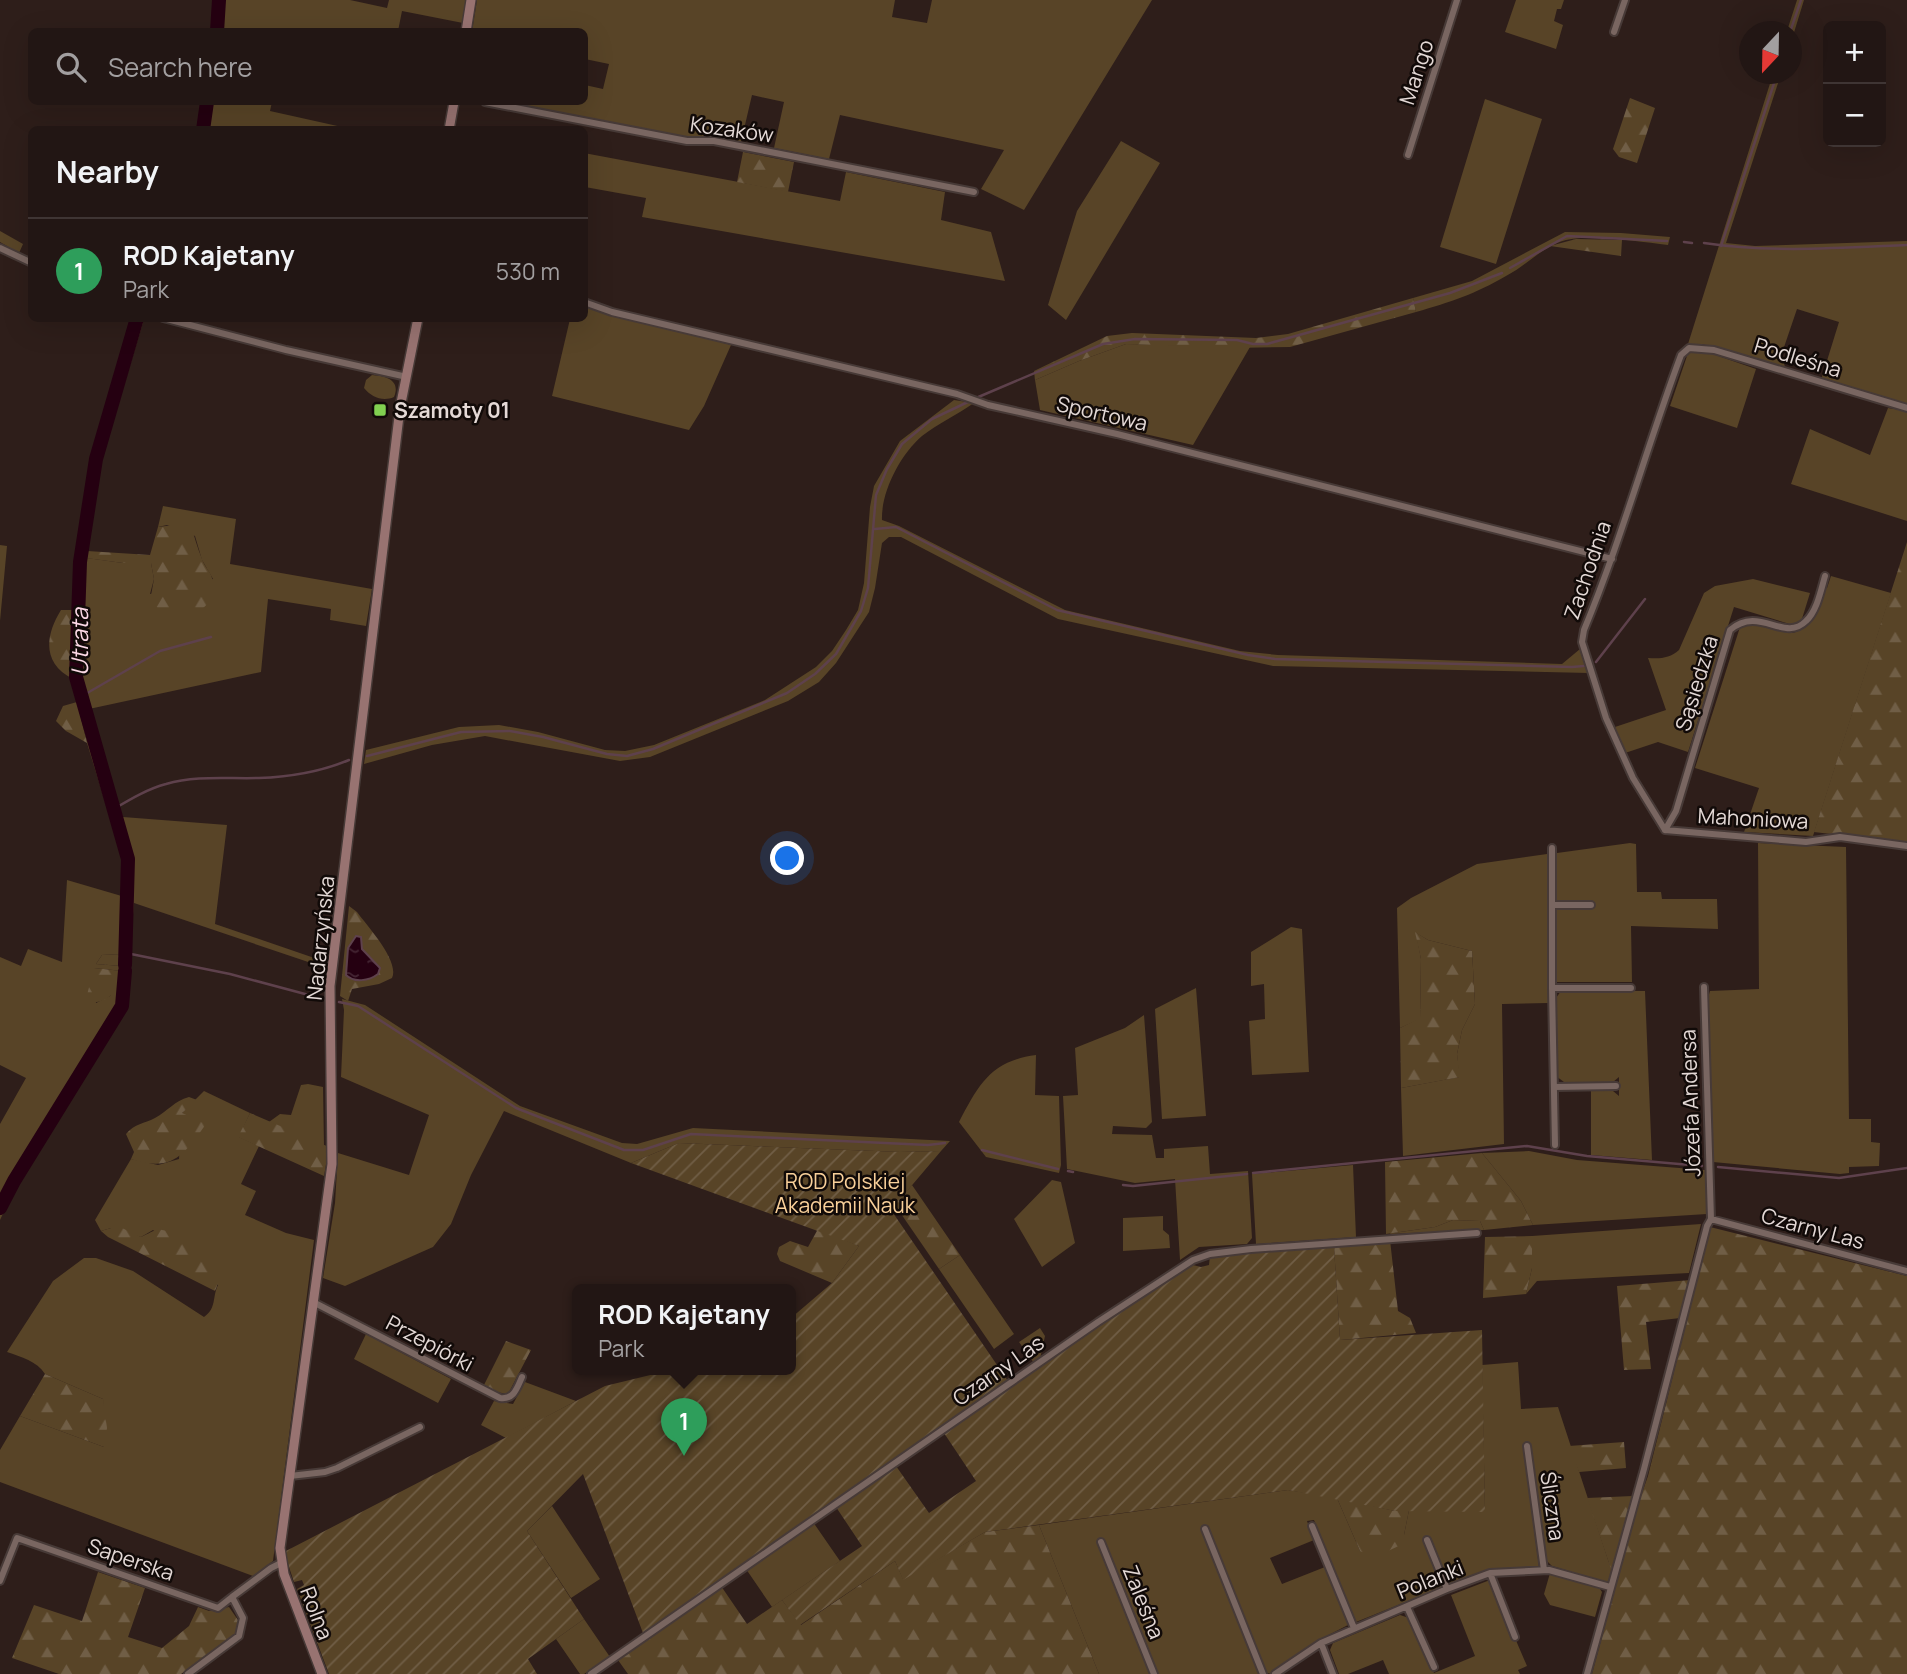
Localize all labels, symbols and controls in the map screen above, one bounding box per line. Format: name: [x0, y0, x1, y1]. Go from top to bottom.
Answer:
north arrow: [1739, 21, 1802, 84]
map controls: [1823, 21, 1886, 147]
button: +: [1823, 21, 1886, 84]
search box: [28, 28, 588, 105]
street label: Mango: [1392, 36, 1440, 108]
icon: search: [52, 48, 90, 86]
text: Search here: [108, 49, 253, 85]
button: −: [1823, 84, 1886, 147]
street label: Kozaków: [688, 109, 776, 149]
text: Nearby: [56, 151, 159, 192]
text: ROD Kajetany: [123, 237, 295, 273]
text: 1: [74, 255, 84, 287]
text: 530 m: [496, 255, 560, 287]
text: Park: [123, 273, 169, 305]
street label: Podleśna: [1751, 330, 1845, 384]
street label: Sportowa: [1054, 389, 1150, 437]
place label: Szamoty 01: [394, 396, 510, 424]
marker: Szamoty 01: [372, 402, 388, 418]
street label: Zachodnia: [1557, 517, 1617, 623]
water label: Utrata: [63, 607, 95, 676]
street label: Sąsiedzka: [1668, 632, 1724, 734]
street label: Mahoniowa: [1697, 801, 1809, 835]
your location: [770, 841, 804, 875]
street label: Nadarzyńska: [300, 874, 340, 1002]
street label: Józefa Andersa: [1673, 1029, 1707, 1177]
park label: ROD Polskiej Akademii Nauk: [775, 1167, 916, 1219]
street label: Czarny Las: [1758, 1201, 1868, 1255]
popup: [572, 1284, 796, 1375]
text: ROD Kajetany: [598, 1296, 770, 1332]
street label: Przepiórki: [381, 1308, 479, 1378]
street label: Czarny Las: [947, 1328, 1049, 1412]
text: Park: [598, 1332, 644, 1364]
pin: 1: [661, 1398, 707, 1456]
street label: Śliczna: [1534, 1470, 1572, 1542]
street label: Saperska: [84, 1531, 178, 1587]
street label: Polanki: [1393, 1553, 1467, 1605]
street label: Zaleśna: [1117, 1561, 1171, 1643]
street label: Rolna: [294, 1582, 340, 1644]

